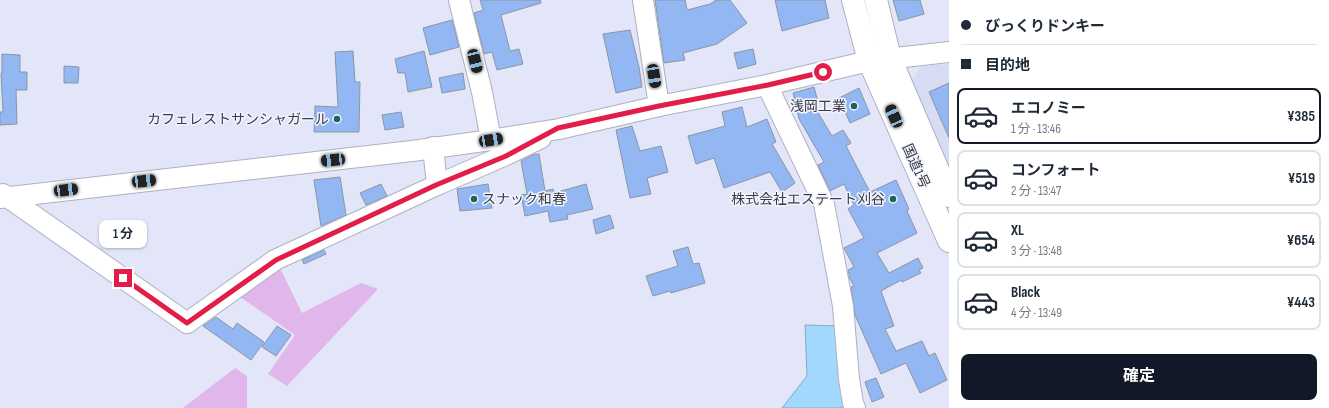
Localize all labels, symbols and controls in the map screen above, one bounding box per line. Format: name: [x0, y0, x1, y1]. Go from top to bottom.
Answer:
text: びっくりドンキー: [985, 17, 1105, 36]
car: [466, 48, 484, 74]
text: 目的地: [985, 56, 1030, 75]
car: [646, 63, 662, 89]
route start: [814, 63, 832, 81]
place label: 浅岡工業: [790, 98, 846, 115]
icon: car: [963, 98, 999, 134]
text: エコノミー: [1011, 99, 1086, 118]
marker: 浅岡工業: [849, 101, 859, 111]
car: [884, 103, 904, 129]
text: ¥385: [1287, 107, 1315, 126]
place label: カフェレストサンシャガール: [147, 111, 329, 128]
marker: カフェレストサンシャガール: [332, 114, 342, 124]
text: 1 分 · 13:46: [1011, 121, 1061, 137]
car: [478, 132, 504, 148]
street label: 国道1号: [899, 141, 933, 191]
car: [320, 153, 346, 167]
icon: car: [963, 160, 999, 196]
text: コンフォート: [1011, 161, 1101, 180]
text: ¥519: [1288, 169, 1315, 188]
car: [131, 174, 157, 188]
car: [53, 183, 79, 197]
text: 2 分 · 13:47: [1011, 183, 1061, 199]
place label: スナック和春: [482, 191, 566, 208]
place label: 株式会社エステート刈谷: [731, 191, 885, 208]
marker: スナック和春: [469, 194, 479, 204]
marker: 株式会社エステート刈谷: [888, 194, 898, 204]
callout: 1 分: [99, 220, 147, 248]
text: XL: [1011, 221, 1024, 240]
icon: car: [963, 222, 999, 258]
text: 1 分: [113, 226, 133, 242]
text: ¥654: [1287, 231, 1315, 250]
text: 3 分 · 13:48: [1011, 243, 1062, 259]
route end: [114, 269, 132, 287]
text: Black: [1011, 283, 1040, 302]
icon: car: [963, 284, 999, 320]
text: ¥443: [1287, 293, 1315, 312]
text: 4 分 · 13:49: [1011, 305, 1062, 321]
button: 確定: [961, 354, 1317, 400]

